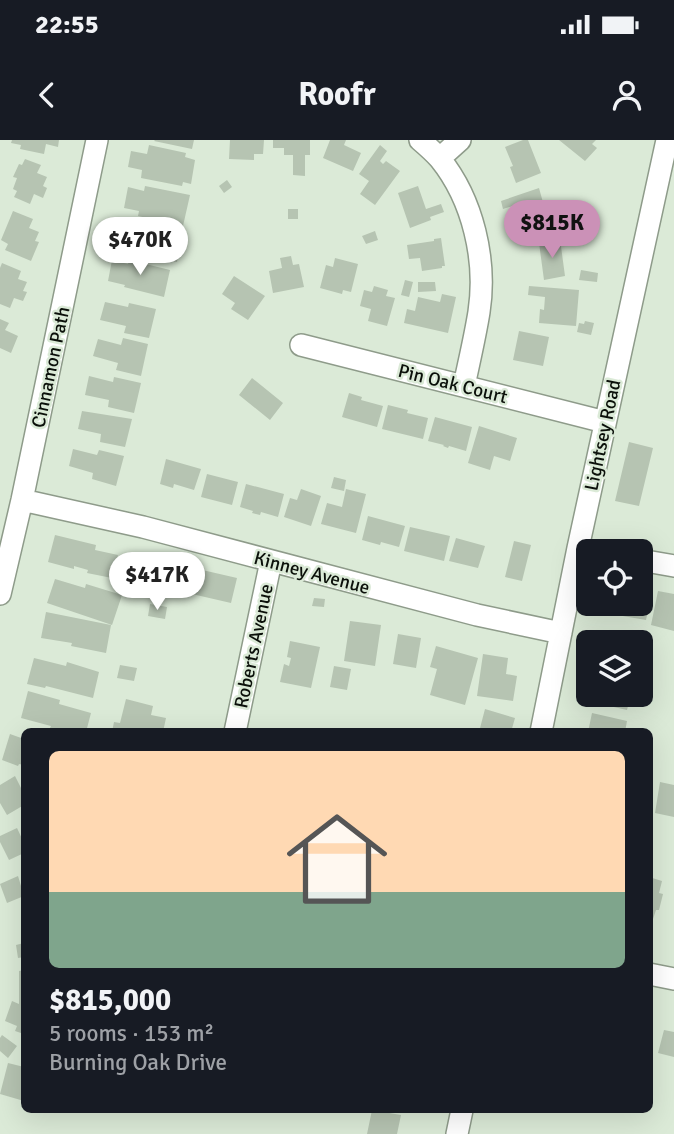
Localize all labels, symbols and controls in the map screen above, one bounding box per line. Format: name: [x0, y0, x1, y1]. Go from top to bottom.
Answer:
text: 22:55: [35, 9, 99, 41]
text: Roofr: [298, 75, 376, 114]
icon: back: [28, 76, 66, 114]
icon: person: [608, 76, 646, 114]
pin: $815K: [503, 200, 601, 260]
text: $815K: [520, 208, 584, 237]
pin: $470K: [91, 218, 189, 277]
text: $470K: [108, 225, 172, 254]
street label: Cinnamon Path: [26, 304, 76, 430]
street label: Pin Oak Court: [396, 359, 510, 409]
street label: Lightsey Road: [579, 377, 626, 493]
map controls: [576, 539, 653, 707]
button: locate: [576, 539, 653, 616]
street label: Kinney Avenue: [251, 546, 372, 600]
pin: $417K: [108, 552, 206, 612]
text: $417K: [125, 560, 189, 589]
street label: Roberts Avenue: [229, 582, 279, 711]
button: layers: [576, 630, 653, 707]
icon: home: [274, 796, 400, 922]
text: $815,000: [49, 982, 171, 1019]
text: 5 rooms · 153 m²: [49, 1019, 214, 1048]
text: Burning Oak Drive: [49, 1048, 227, 1077]

